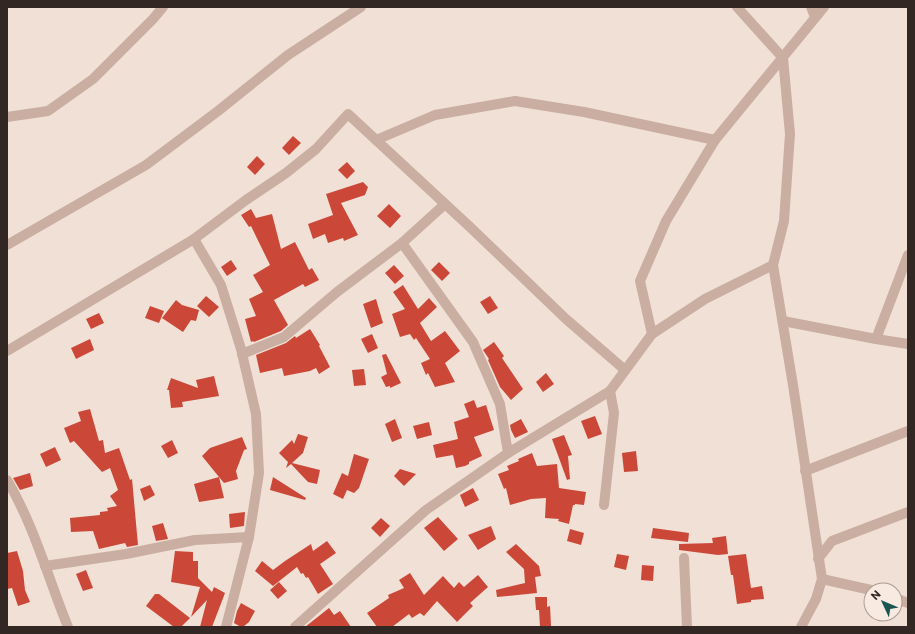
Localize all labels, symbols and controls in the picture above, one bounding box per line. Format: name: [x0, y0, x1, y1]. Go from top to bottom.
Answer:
north arrow: [863, 582, 903, 622]
text: N: [868, 587, 883, 602]

